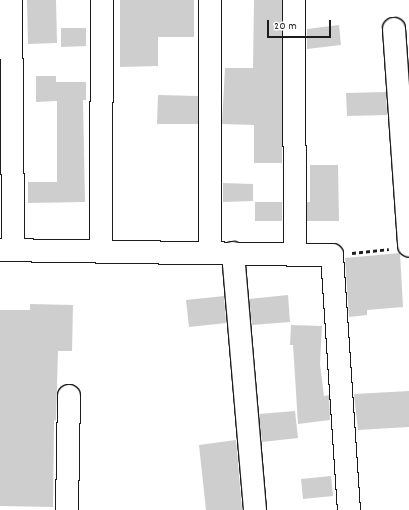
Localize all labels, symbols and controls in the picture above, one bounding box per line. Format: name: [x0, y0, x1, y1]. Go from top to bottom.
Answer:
scale bar: [269, 12, 333, 38]
text: 20 m: [274, 18, 297, 35]

